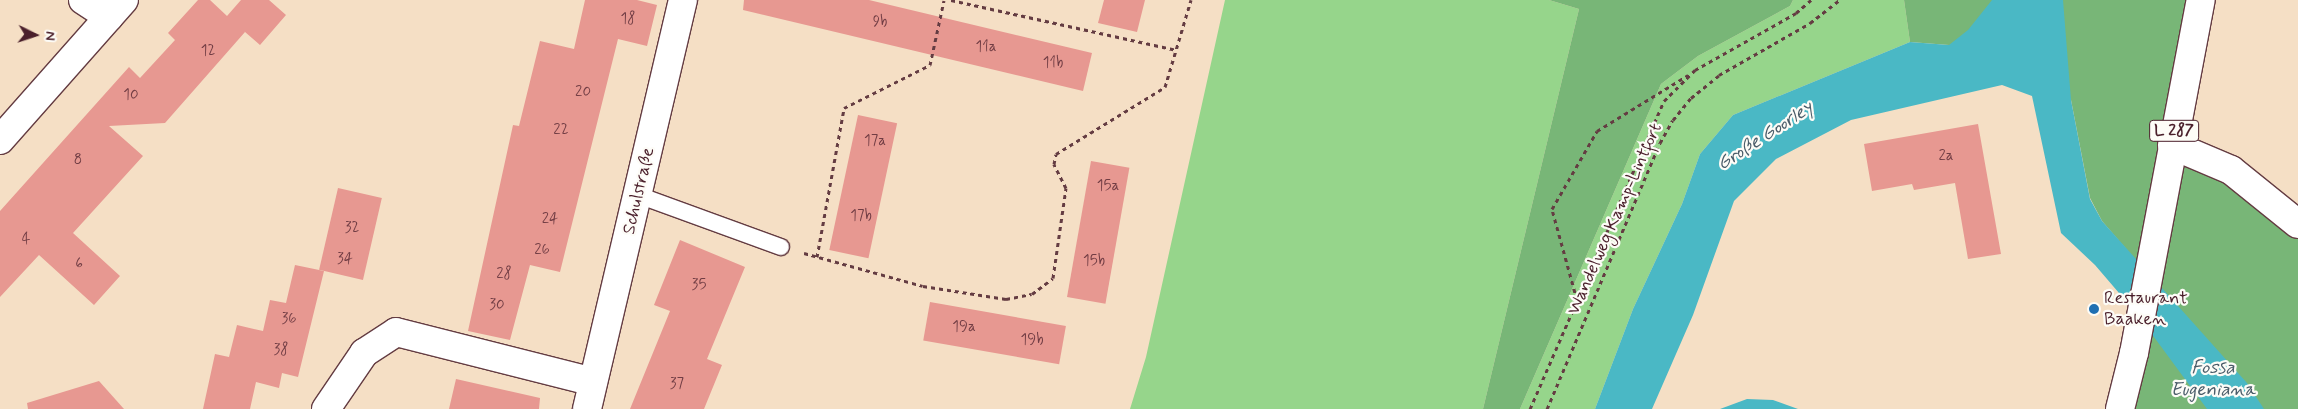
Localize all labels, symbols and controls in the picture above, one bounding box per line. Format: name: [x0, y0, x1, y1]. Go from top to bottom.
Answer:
north arrow: [10, 10, 60, 60]
house number: 18: [621, 11, 635, 29]
house number: 9b: [873, 14, 887, 32]
text: N: [41, 31, 59, 41]
house number: 11a: [976, 39, 996, 57]
house number: 12: [201, 43, 215, 61]
house number: 11b: [1043, 55, 1063, 73]
house number: 20: [575, 84, 591, 102]
house number: 10: [123, 87, 139, 105]
water label: Große Goorley: [1713, 96, 1817, 176]
road number: L 287: [2149, 118, 2199, 144]
street label: Wandelweg Kamp-Lintfort: [1563, 120, 1667, 318]
house number: 22: [553, 122, 569, 140]
house number: 17a: [864, 133, 886, 151]
street label: Schulstraße: [619, 145, 659, 237]
house number: 2a: [1938, 148, 1954, 166]
house number: 8: [74, 152, 82, 170]
house number: 15a: [1097, 178, 1119, 196]
house number: 17b: [850, 208, 872, 226]
house number: 24: [542, 211, 558, 229]
house number: 32: [345, 220, 359, 238]
house number: 4: [22, 231, 30, 249]
house number: 26: [534, 242, 550, 260]
house number: 34: [337, 251, 353, 269]
house number: 15b: [1083, 253, 1105, 271]
house number: 6: [75, 256, 83, 274]
house number: 28: [496, 266, 512, 284]
house number: 35: [692, 277, 706, 295]
place label: Restaurant Baaken: [2104, 288, 2188, 330]
house number: 30: [489, 297, 505, 315]
marker: Restaurant Baaken: [2088, 303, 2100, 315]
house number: 36: [281, 311, 297, 329]
house number: 19a: [952, 319, 976, 337]
house number: 19b: [1020, 332, 1044, 350]
house number: 38: [274, 342, 288, 360]
water label: Fossa Eugeniana: [2171, 357, 2255, 401]
house number: 37: [670, 376, 684, 394]

